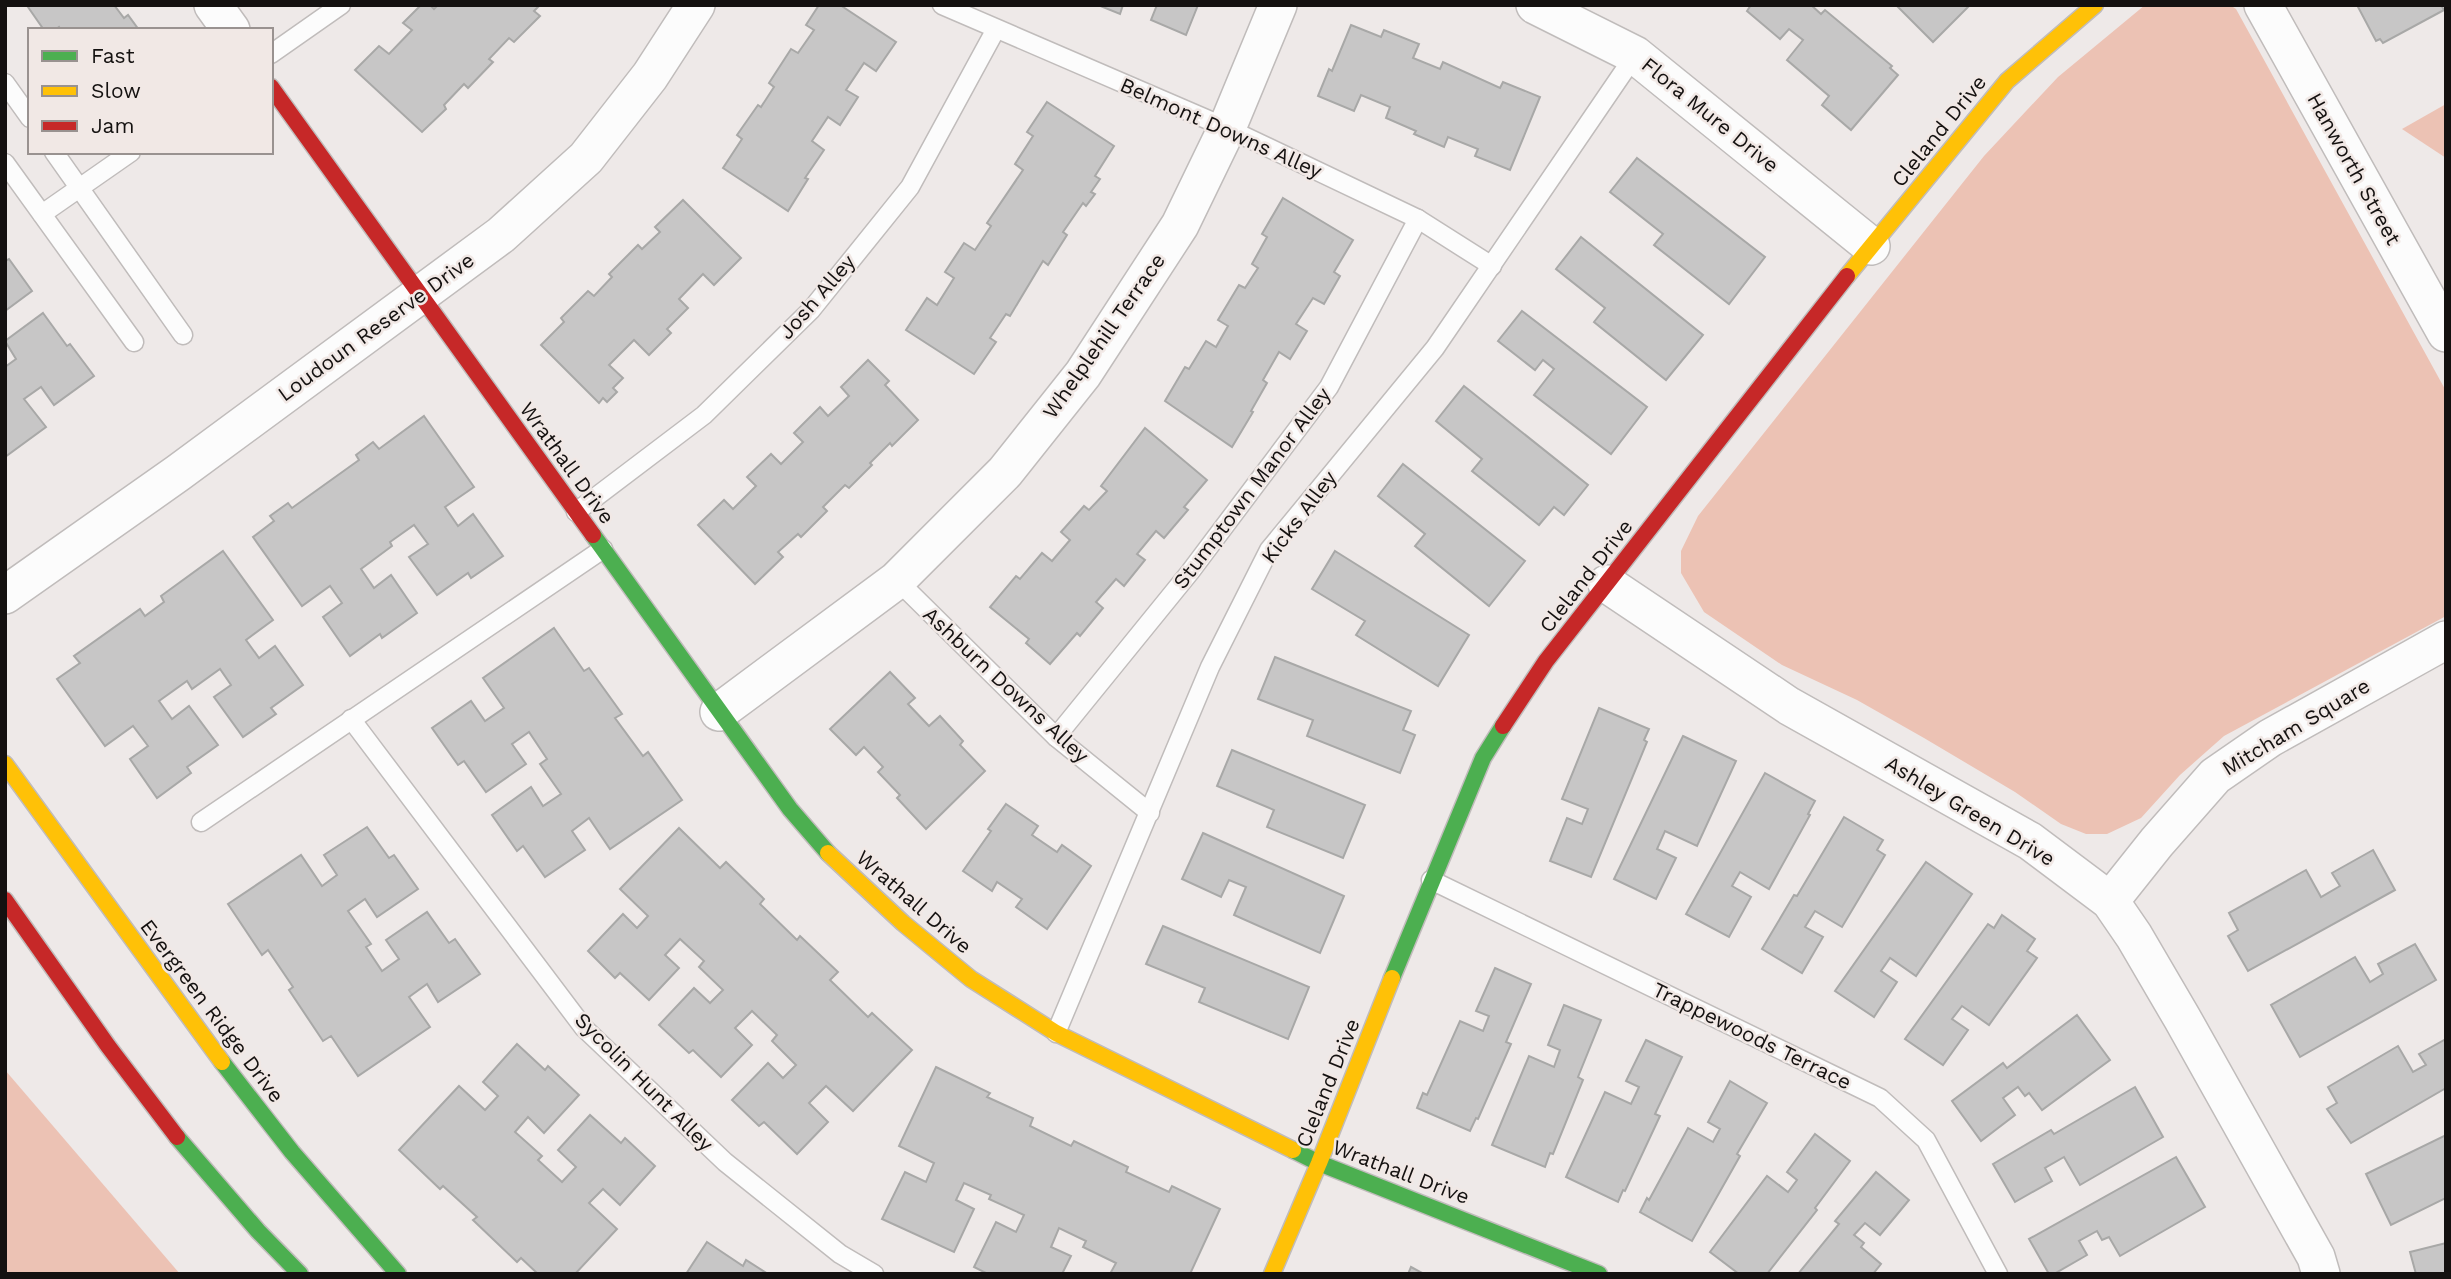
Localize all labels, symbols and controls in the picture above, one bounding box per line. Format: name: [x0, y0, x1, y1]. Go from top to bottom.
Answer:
legend: [28, 28, 273, 154]
text: Fast: [91, 43, 135, 68]
street label: Flora Mure Drive: [1637, 52, 1784, 178]
street label: Cleland Drive: [1886, 70, 1991, 192]
street label: Belmont Downs Alley: [1116, 72, 1326, 183]
text: Slow: [91, 78, 141, 103]
street label: Hanworth Street: [2302, 88, 2407, 249]
text: Jam: [91, 113, 134, 138]
street label: Loudoun Reserve Drive: [273, 247, 479, 406]
street label: Whelplehill Terrace: [1037, 248, 1170, 423]
street label: Josh Alley: [773, 249, 860, 344]
street label: Stumptown Manor Alley: [1168, 382, 1336, 593]
street label: Wrathall Drive: [515, 397, 620, 529]
street label: Kicks Alley: [1256, 465, 1342, 568]
street label: Cleland Drive: [1534, 514, 1638, 637]
street label: Ashburn Downs Alley: [918, 601, 1094, 768]
street label: Mitcham Square: [2217, 673, 2374, 781]
street label: Ashley Green Drive: [1881, 750, 2060, 871]
street label: Wrathall Drive: [852, 845, 977, 958]
street label: Evergreen Ridge Drive: [135, 914, 289, 1107]
street label: Trappewoods Terrace: [1649, 977, 1856, 1095]
street label: Sycolin Hunt Alley: [570, 1007, 719, 1156]
street label: Cleland Drive: [1290, 1015, 1365, 1151]
street label: Wrathall Drive: [1329, 1134, 1473, 1209]

